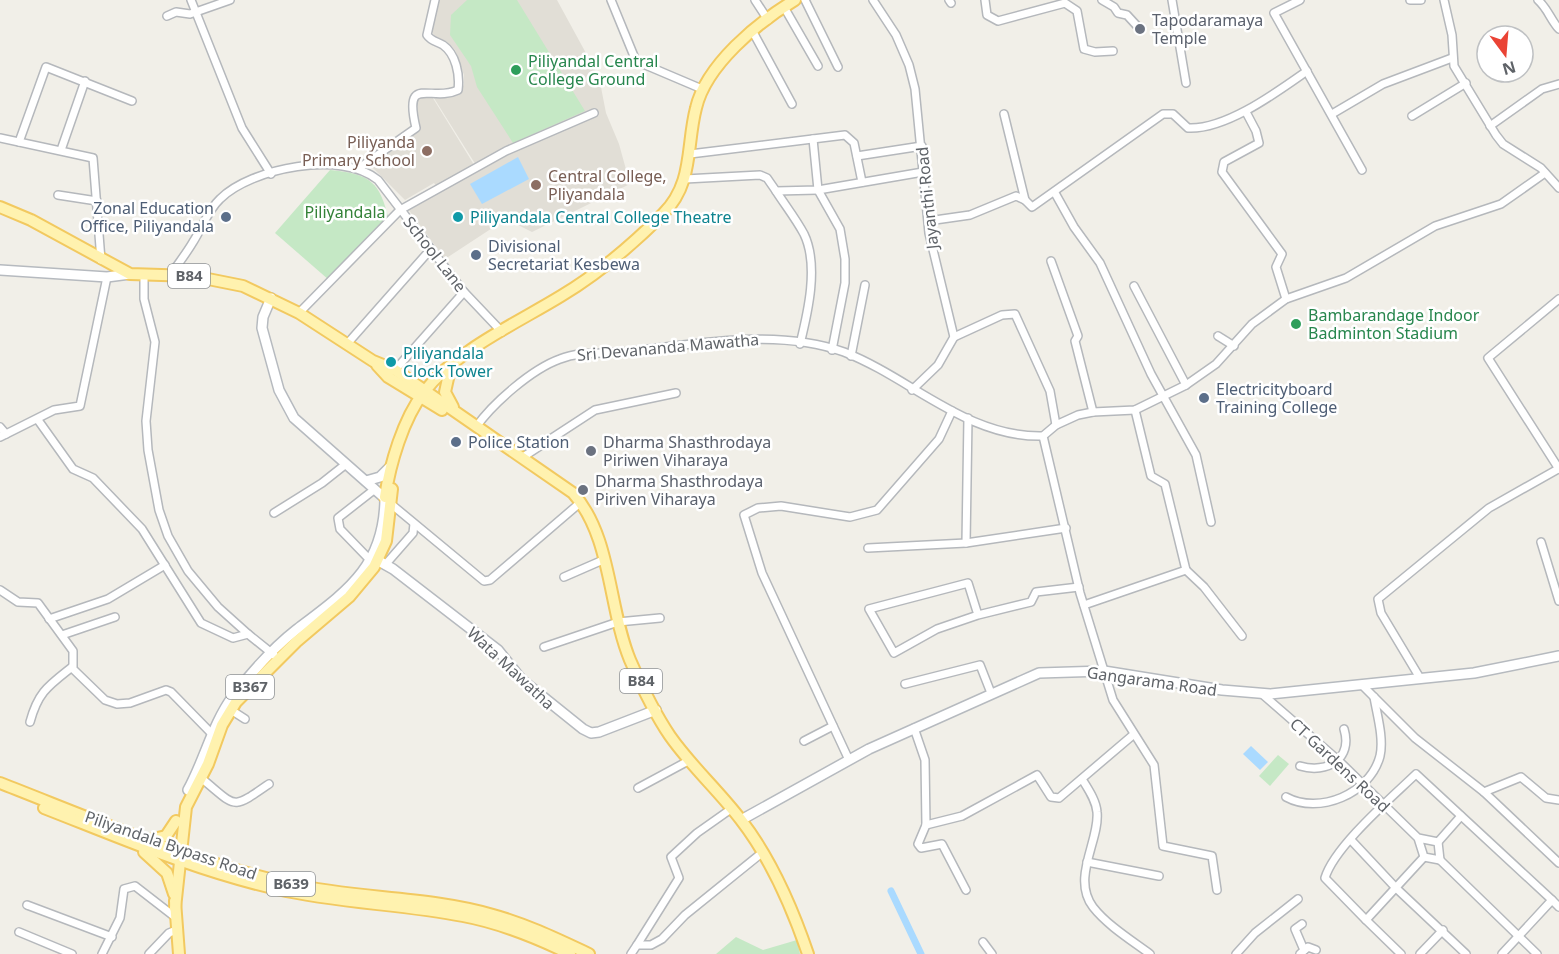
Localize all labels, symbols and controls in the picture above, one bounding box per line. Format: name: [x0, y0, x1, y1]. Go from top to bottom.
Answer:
place label: Tapodaramaya Temple: [1152, 9, 1263, 49]
marker: Tapodaramaya Temple: [1133, 22, 1147, 36]
north arrow: [1475, 24, 1535, 84]
place label: Piliyandal Central College Ground: [528, 50, 658, 90]
text: N: [1500, 56, 1518, 81]
marker: Piliyandal Central College Ground: [509, 63, 523, 77]
place label: Piliyanda Primary School: [302, 131, 415, 171]
marker: Piliyanda Primary School: [420, 144, 434, 158]
street label: Jayanthi Road: [911, 146, 944, 252]
place label: Central College, Pliyandala: [548, 165, 667, 205]
marker: Central College, Pliyandala: [529, 178, 543, 192]
place label: Zonal Education Office, Piliyandala: [80, 197, 214, 237]
park label: Piliyandala: [304, 201, 386, 223]
place label: Piliyandala Central College Theatre: [470, 206, 732, 228]
marker: Zonal Education Office, Piliyandala: [219, 210, 233, 224]
marker: Piliyandala Central College Theatre: [451, 210, 465, 224]
street label: School Lane: [399, 212, 471, 296]
place label: Divisional Secretariat Kesbewa: [488, 235, 640, 275]
marker: Divisional Secretariat Kesbewa: [469, 248, 483, 262]
road number: B84: [168, 264, 210, 288]
place label: Bambarandage Indoor Badminton Stadium: [1308, 304, 1480, 344]
marker: Bambarandage Indoor Badminton Stadium: [1289, 317, 1303, 331]
street label: Sri Devananda Mawatha: [576, 328, 760, 366]
place label: Piliyandala Clock Tower: [403, 342, 493, 382]
marker: Piliyandala Clock Tower: [384, 355, 398, 369]
place label: Electricityboard Training College: [1216, 378, 1337, 418]
marker: Electricityboard Training College: [1197, 391, 1211, 405]
place label: Police Station: [468, 431, 570, 453]
place label: Dharma Shasthrodaya Piriwen Viharaya: [603, 431, 771, 471]
marker: Police Station: [449, 435, 463, 449]
marker: Dharma Shasthrodaya Piriwen Viharaya: [584, 444, 598, 458]
place label: Dharma Shasthrodaya Piriven Viharaya: [595, 470, 763, 510]
marker: Dharma Shasthrodaya Piriven Viharaya: [576, 483, 590, 497]
street label: Wata Mawatha: [462, 622, 560, 714]
street label: Gangarama Road: [1086, 661, 1218, 701]
road number: B84: [620, 669, 662, 693]
road number: B367: [226, 675, 274, 699]
street label: CT Gardens Road: [1285, 713, 1395, 817]
street label: Piliyandala Bypass Road: [82, 805, 260, 885]
road number: B639: [267, 872, 315, 896]

